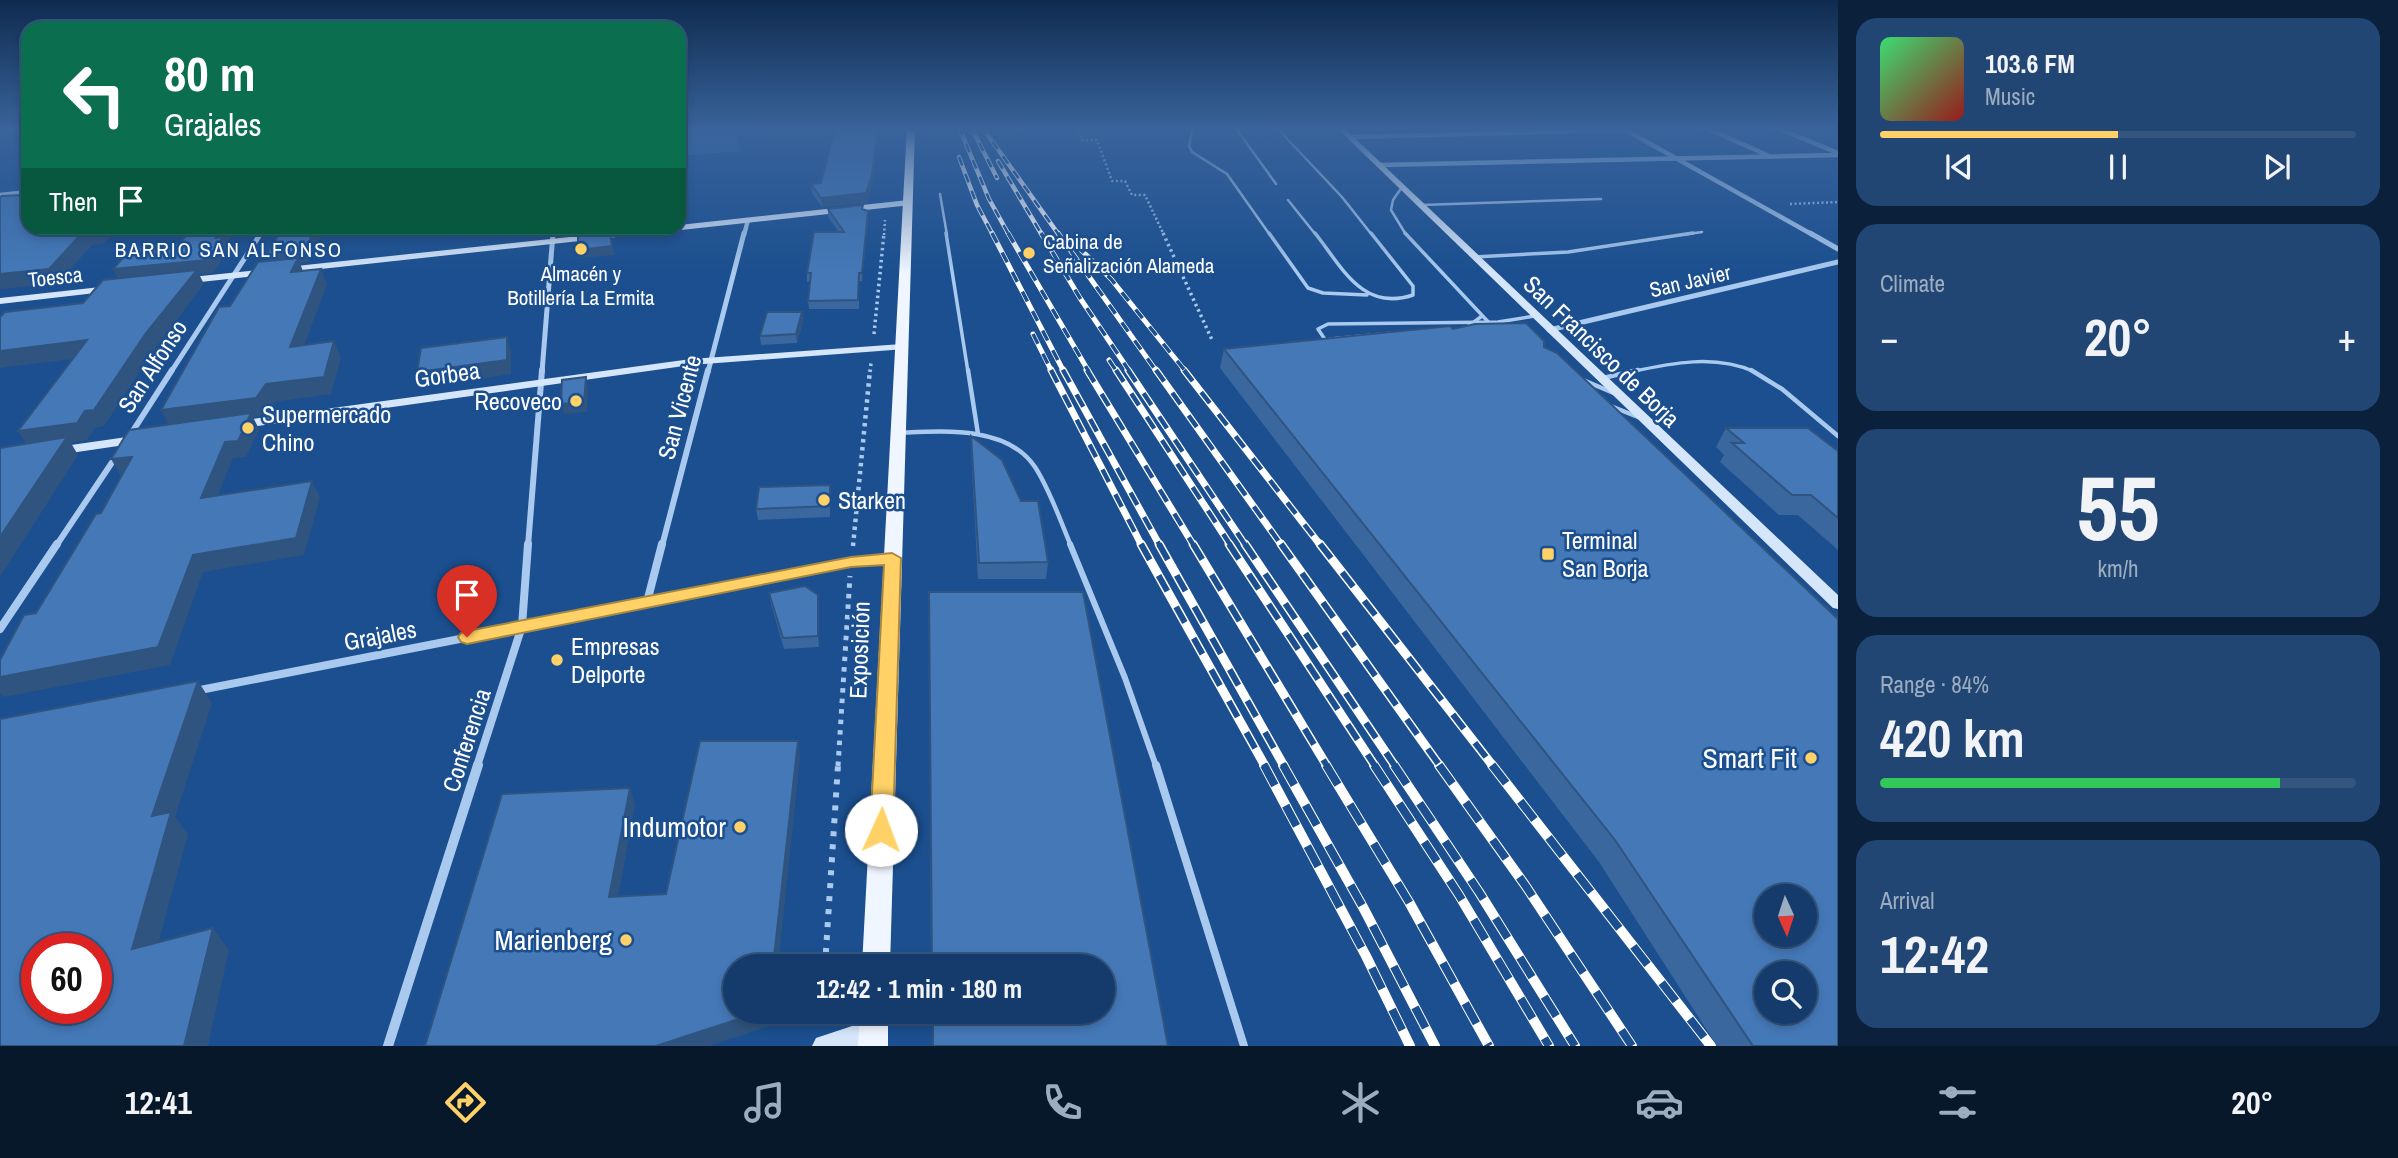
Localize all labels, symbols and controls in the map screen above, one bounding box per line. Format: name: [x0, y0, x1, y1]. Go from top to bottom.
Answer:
text: 80 m: [164, 40, 256, 106]
text: 103.6 FM: [1985, 46, 2075, 81]
icon: left: [49, 49, 140, 140]
text: Music: [1985, 81, 2035, 112]
text: Grajales: [164, 103, 262, 146]
icon: previous: [1940, 148, 1978, 186]
icon: pause: [2099, 148, 2137, 186]
icon: next: [2258, 148, 2296, 186]
icon: arrive: [112, 182, 150, 220]
text: Then: [49, 184, 98, 219]
place label: Cabina de Señalización Alameda: [1043, 227, 1215, 280]
district label: BARRIO SAN ALFONSO: [115, 235, 343, 264]
marker: Almacén y Botillería La Ermita: [573, 241, 589, 257]
marker: Cabina de Señalización Alameda: [1021, 245, 1037, 261]
street label: San Javier: [1647, 258, 1734, 304]
place label: Almacén y Botillería La Ermita: [507, 259, 655, 312]
street label: Toesca: [26, 260, 84, 294]
street label: San Francisco de Borja: [1517, 268, 1687, 434]
text: Climate: [1880, 268, 1945, 299]
text: 20°: [2084, 302, 2152, 372]
text: −: [1880, 312, 1898, 363]
text: +: [2338, 312, 2356, 363]
street label: San Alfonso: [110, 313, 194, 419]
street label: San Vicente: [650, 351, 708, 463]
street label: Gorbea: [412, 354, 482, 394]
place label: Recoveco: [474, 385, 562, 417]
marker: Recoveco: [568, 393, 584, 409]
place label: Supermercado Chino: [262, 398, 391, 458]
marker: Supermercado Chino: [240, 420, 256, 436]
text: 55: [2077, 446, 2160, 568]
place label: Starken: [838, 484, 906, 516]
marker: Starken: [816, 492, 832, 508]
place label: Terminal San Borja: [1562, 524, 1648, 584]
marker: Terminal San Borja: [1540, 546, 1556, 562]
text: km/h: [2098, 553, 2138, 584]
pin: [437, 565, 497, 637]
icon: arrive: [448, 576, 486, 614]
street label: Exposición: [841, 601, 877, 699]
street label: Grajales: [341, 612, 419, 658]
place label: Empresas Delporte: [571, 630, 660, 690]
marker: Empresas Delporte: [549, 652, 565, 668]
text: Range · 84%: [1880, 669, 1989, 700]
street label: Conferencia: [434, 684, 498, 796]
text: 420 km: [1880, 703, 2025, 773]
place label: Smart Fit: [1703, 739, 1797, 777]
marker: Smart Fit: [1803, 750, 1819, 766]
position arrow: [844, 793, 918, 867]
place label: Indumotor: [623, 808, 726, 846]
marker: Indumotor: [732, 819, 748, 835]
north arrow: [1754, 884, 1816, 947]
map controls: [1754, 884, 1817, 1024]
text: Arrival: [1880, 885, 1935, 916]
text: 12:42: [1880, 919, 1989, 989]
place label: Marienberg: [495, 921, 612, 959]
marker: Marienberg: [618, 932, 634, 948]
speed limit sign: 60: [21, 933, 112, 1024]
button: search: [1754, 961, 1817, 1024]
text: 12:42 · 1 min · 180 m: [816, 971, 1022, 1006]
icon: directions: [441, 1078, 490, 1127]
icon: music: [740, 1078, 789, 1127]
icon: phone: [1038, 1078, 1087, 1127]
icon: climate: [1336, 1078, 1385, 1127]
icon: car: [1635, 1078, 1684, 1127]
icon: filters: [1933, 1078, 1982, 1127]
text: 12:41: [125, 1081, 192, 1124]
text: 20°: [2231, 1081, 2273, 1124]

